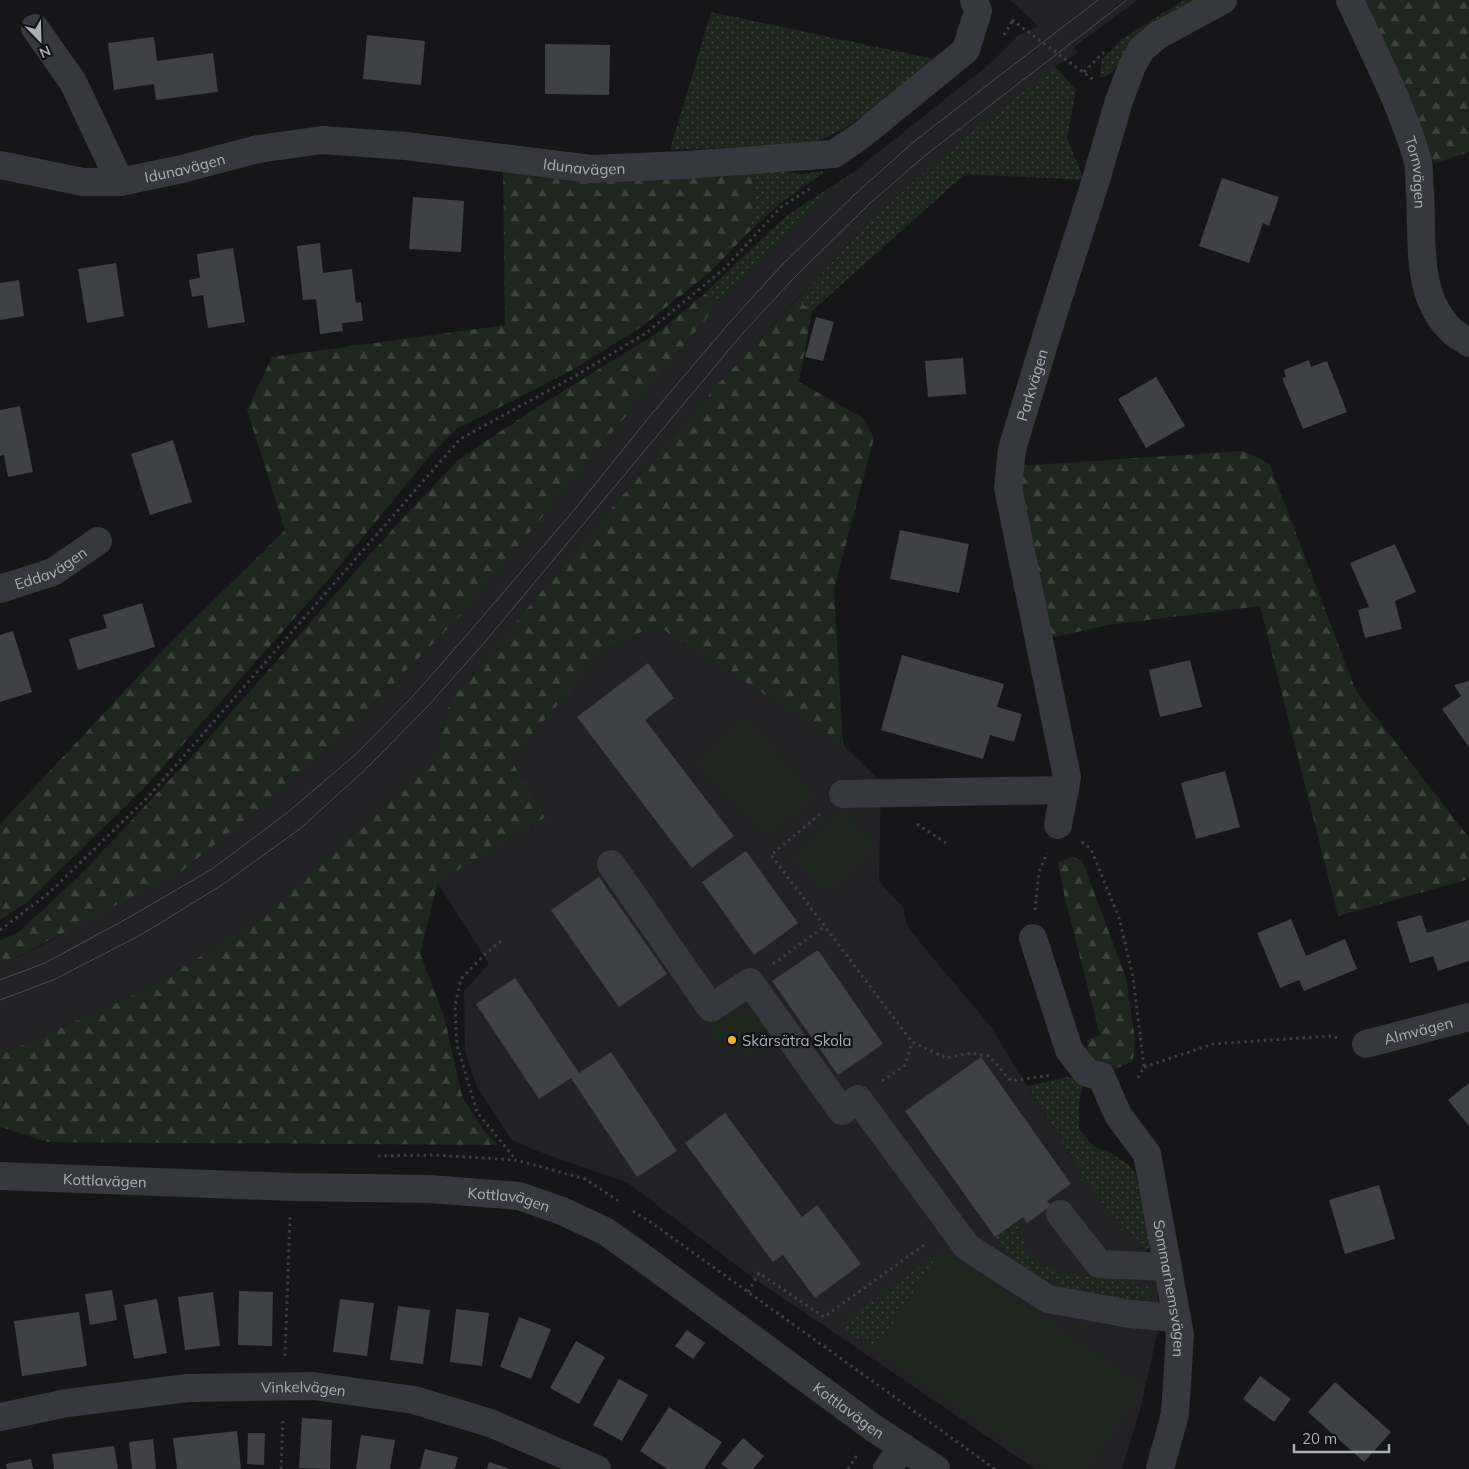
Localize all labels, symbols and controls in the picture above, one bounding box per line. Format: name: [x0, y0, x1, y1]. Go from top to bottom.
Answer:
north arrow: [15, 15, 65, 65]
text: N: [37, 42, 53, 62]
street label: Tornvägen: [1401, 133, 1430, 209]
street label: Idunavägen: [143, 149, 227, 186]
street label: Idunavägen: [542, 154, 626, 179]
street label: Parkvägen: [1012, 347, 1051, 423]
street label: Eddavägen: [12, 542, 90, 593]
street label: Almvägen: [1382, 1012, 1455, 1048]
place label: Skärsätra Skola: [742, 1031, 851, 1050]
marker: Skärsätra Skola: [726, 1034, 738, 1046]
street label: Kottlavägen: [63, 1169, 147, 1191]
street label: Kottlavägen: [467, 1183, 553, 1216]
street label: Sommarhemsvägen: [1150, 1218, 1190, 1358]
street label: Vinkelvägen: [261, 1376, 347, 1400]
street label: Kottlavägen: [810, 1377, 888, 1442]
scale bar: [1294, 1422, 1389, 1454]
text: 20 m: [1302, 1429, 1337, 1448]

